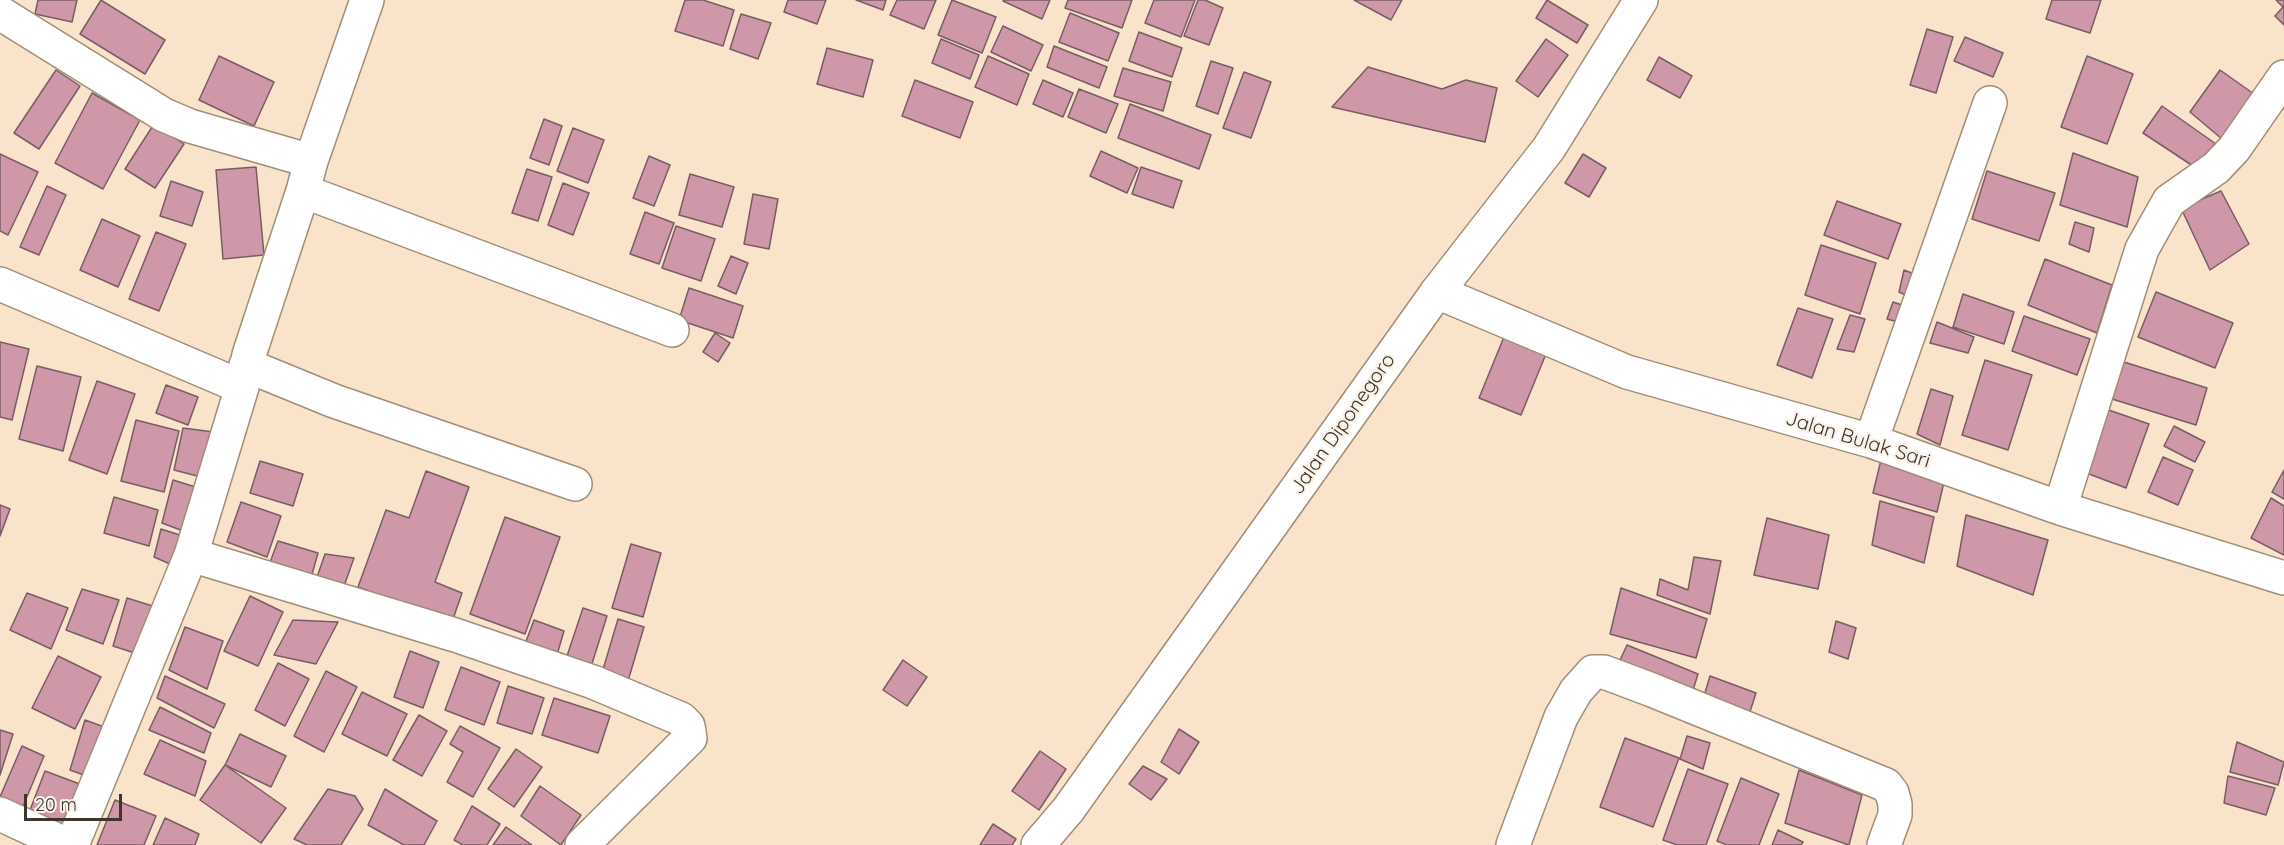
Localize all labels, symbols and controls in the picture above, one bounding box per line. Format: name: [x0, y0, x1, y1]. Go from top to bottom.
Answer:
street label: Jalan Diponegoro: [1285, 349, 1401, 499]
street label: Jalan Bulak Sari: [1783, 407, 1933, 473]
scale bar: [27, 782, 124, 820]
text: 20 m: [35, 793, 77, 816]

